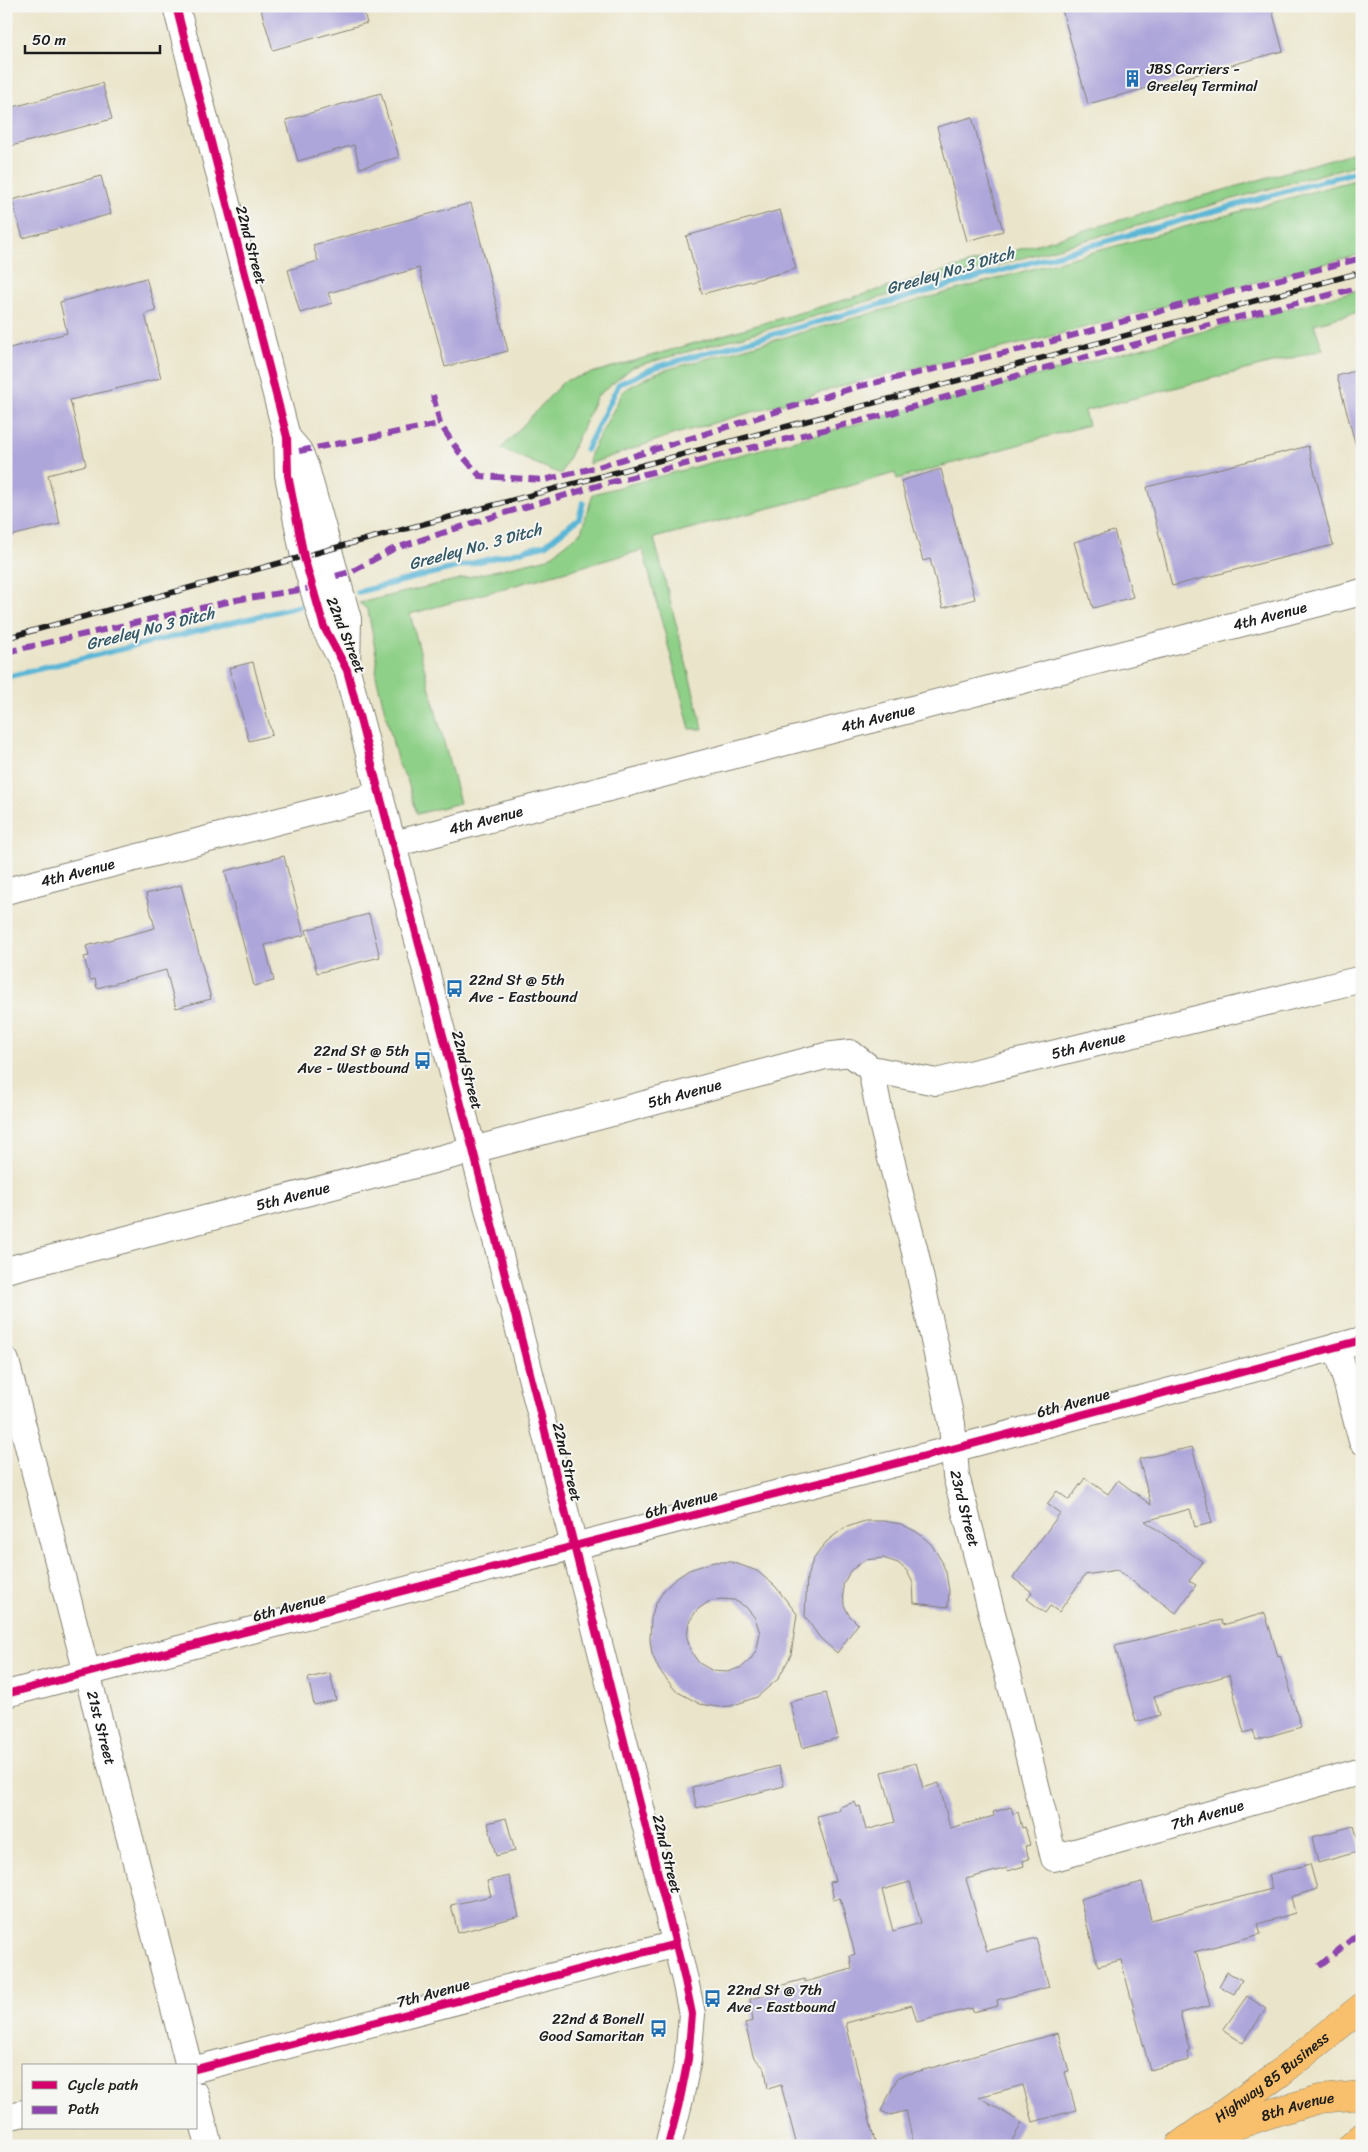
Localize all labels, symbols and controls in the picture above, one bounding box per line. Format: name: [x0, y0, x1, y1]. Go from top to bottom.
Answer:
scale bar: [25, 22, 160, 54]
text: 50 m: [32, 27, 67, 53]
place label: JBS Carriers - Greeley Terminal: [1146, 56, 1258, 99]
building icon: JBS Carriers - Greeley Terminal: [1123, 68, 1143, 88]
street label: 22nd Street: [228, 203, 274, 288]
water label: Greeley No.3 Ditch: [883, 238, 1019, 303]
water label: Greeley No. 3 Ditch: [406, 514, 546, 578]
street label: 22nd Street: [319, 593, 373, 678]
street label: 4th Avenue: [1230, 594, 1310, 638]
water label: Greeley No 3 Ditch: [83, 598, 219, 658]
street label: 4th Avenue: [838, 696, 918, 740]
street label: 4th Avenue: [446, 798, 526, 842]
street label: 4th Avenue: [38, 851, 118, 895]
place label: 22nd St @ 5th Ave - Eastbound: [468, 967, 578, 1010]
bus stop icon: 22nd St @ 5th Ave - Eastbound: [445, 979, 465, 999]
street label: 5th Avenue: [1049, 1024, 1128, 1067]
street label: 22nd Street: [444, 1028, 490, 1113]
place label: 22nd St @ 5th Ave - Westbound: [297, 1038, 410, 1081]
bus stop icon: 22nd St @ 5th Ave - Westbound: [413, 1050, 433, 1070]
street label: 5th Avenue: [645, 1071, 724, 1116]
street label: 5th Avenue: [253, 1174, 332, 1218]
street label: 6th Avenue: [1034, 1381, 1112, 1425]
street label: 22nd Street: [545, 1420, 589, 1505]
street label: 23rd Street: [943, 1469, 987, 1550]
street label: 6th Avenue: [642, 1482, 720, 1526]
street label: 6th Avenue: [250, 1585, 328, 1629]
street label: 21st Street: [79, 1688, 123, 1768]
street label: 7th Avenue: [1168, 1792, 1247, 1837]
street label: 22nd Street: [645, 1812, 689, 1897]
street label: 7th Avenue: [394, 1971, 472, 2015]
place label: 22nd St @ 7th Ave - Eastbound: [726, 1977, 836, 2020]
bus stop icon: 22nd St @ 7th Ave - Eastbound: [703, 1989, 723, 2009]
place label: 22nd & Bonell Good Samaritan: [539, 2006, 645, 2049]
bus stop icon: 22nd & Bonell Good Samaritan: [648, 2018, 668, 2038]
street label: Highway 85 Business: [1209, 2025, 1335, 2130]
legend: [22, 2064, 198, 2130]
text: Cycle path: [68, 2072, 139, 2098]
street label: 8th Avenue: [1257, 2085, 1335, 2129]
text: Path: [68, 2096, 99, 2122]

